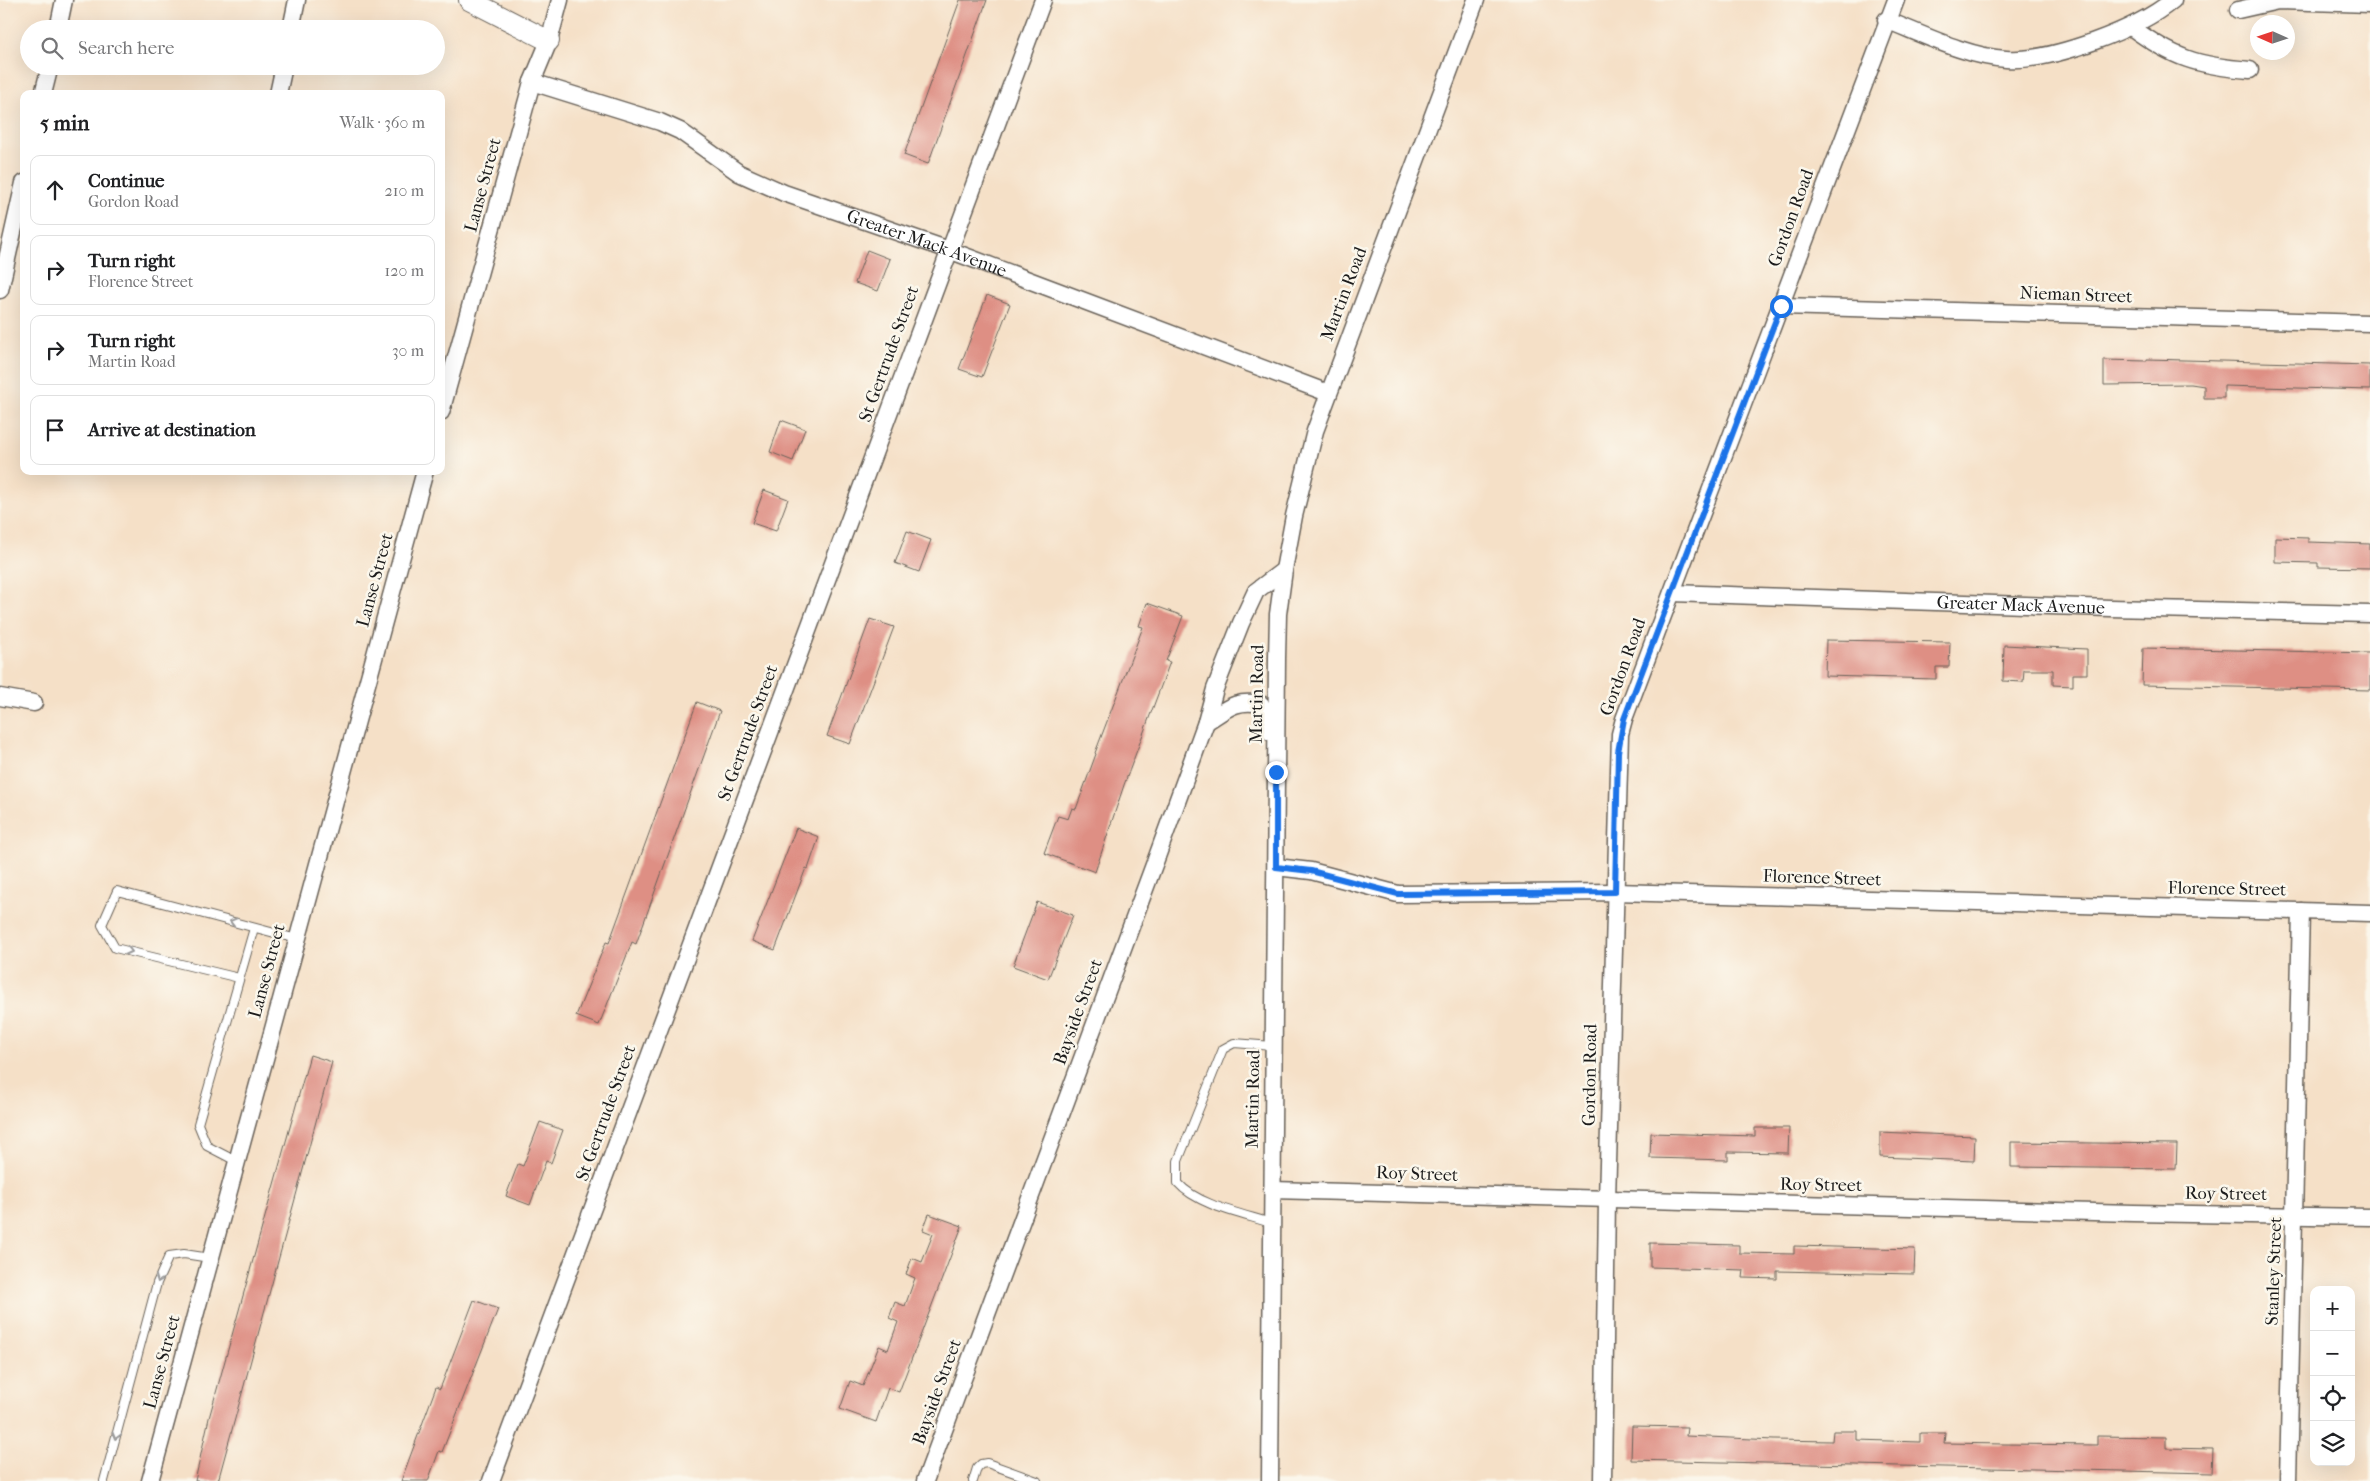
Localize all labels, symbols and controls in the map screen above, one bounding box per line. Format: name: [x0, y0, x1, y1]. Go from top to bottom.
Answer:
north arrow: [2250, 15, 2295, 60]
search box: [20, 20, 445, 75]
icon: search: [38, 34, 66, 62]
text: Search here: [78, 37, 174, 59]
text: 5 min: [40, 111, 89, 135]
text: Walk · 360 m: [339, 113, 425, 132]
street label: Lanse Street: [460, 135, 506, 234]
street label: Gordon Road: [1764, 166, 1818, 270]
text: Continue: [88, 170, 164, 192]
icon: ahead: [41, 176, 69, 204]
text: 210 m: [385, 181, 424, 200]
text: Gordon Road: [88, 192, 179, 211]
street label: Greater Mack Avenue: [844, 205, 1010, 281]
street label: Martin Road: [1317, 244, 1372, 344]
text: Turn right: [88, 250, 175, 272]
icon: right: [41, 256, 69, 284]
text: 120 m: [385, 261, 424, 280]
text: Florence Street: [88, 272, 194, 291]
street label: St Gertrude Street: [855, 283, 924, 425]
street label: Nieman Street: [2019, 283, 2133, 307]
route start: [1770, 295, 1793, 318]
text: Turn right: [88, 330, 175, 352]
icon: right: [41, 336, 69, 364]
text: 30 m: [392, 341, 424, 360]
text: Martin Road: [88, 352, 176, 371]
icon: arrive: [41, 416, 69, 444]
text: Arrive at destination: [88, 419, 256, 441]
street label: Lanse Street: [352, 530, 398, 629]
street label: Greater Mack Avenue: [1936, 592, 2105, 618]
street label: Gordon Road: [1596, 615, 1650, 719]
street label: Martin Road: [1246, 644, 1268, 744]
street label: St Gertrude Street: [714, 662, 783, 804]
route end: [1265, 761, 1288, 784]
street label: Florence Street: [1762, 865, 1882, 891]
street label: Florence Street: [2167, 877, 2287, 901]
one-way arrow: [228, 917, 237, 928]
street label: Lanse Street: [244, 921, 290, 1020]
one-way arrow: [124, 945, 133, 956]
street label: Bayside Street: [1049, 956, 1107, 1068]
street label: Gordon Road: [1579, 1023, 1601, 1126]
street label: St Gertrude Street: [572, 1042, 641, 1184]
street label: Martin Road: [1242, 1049, 1264, 1149]
street label: Roy Street: [1375, 1162, 1459, 1186]
street label: Roy Street: [1780, 1174, 1863, 1196]
street label: Roy Street: [2185, 1183, 2268, 1205]
street label: Stanley Street: [2262, 1216, 2286, 1326]
one-way arrow: [155, 1274, 166, 1283]
map controls: [2310, 1286, 2355, 1466]
button: +: [2310, 1286, 2355, 1331]
street label: Lanse Street: [139, 1312, 185, 1411]
button: −: [2310, 1331, 2355, 1376]
street label: Bayside Street: [908, 1336, 966, 1448]
button: locate: [2310, 1376, 2355, 1421]
button: layers: [2310, 1421, 2355, 1466]
one-way arrow: [112, 1431, 122, 1439]

